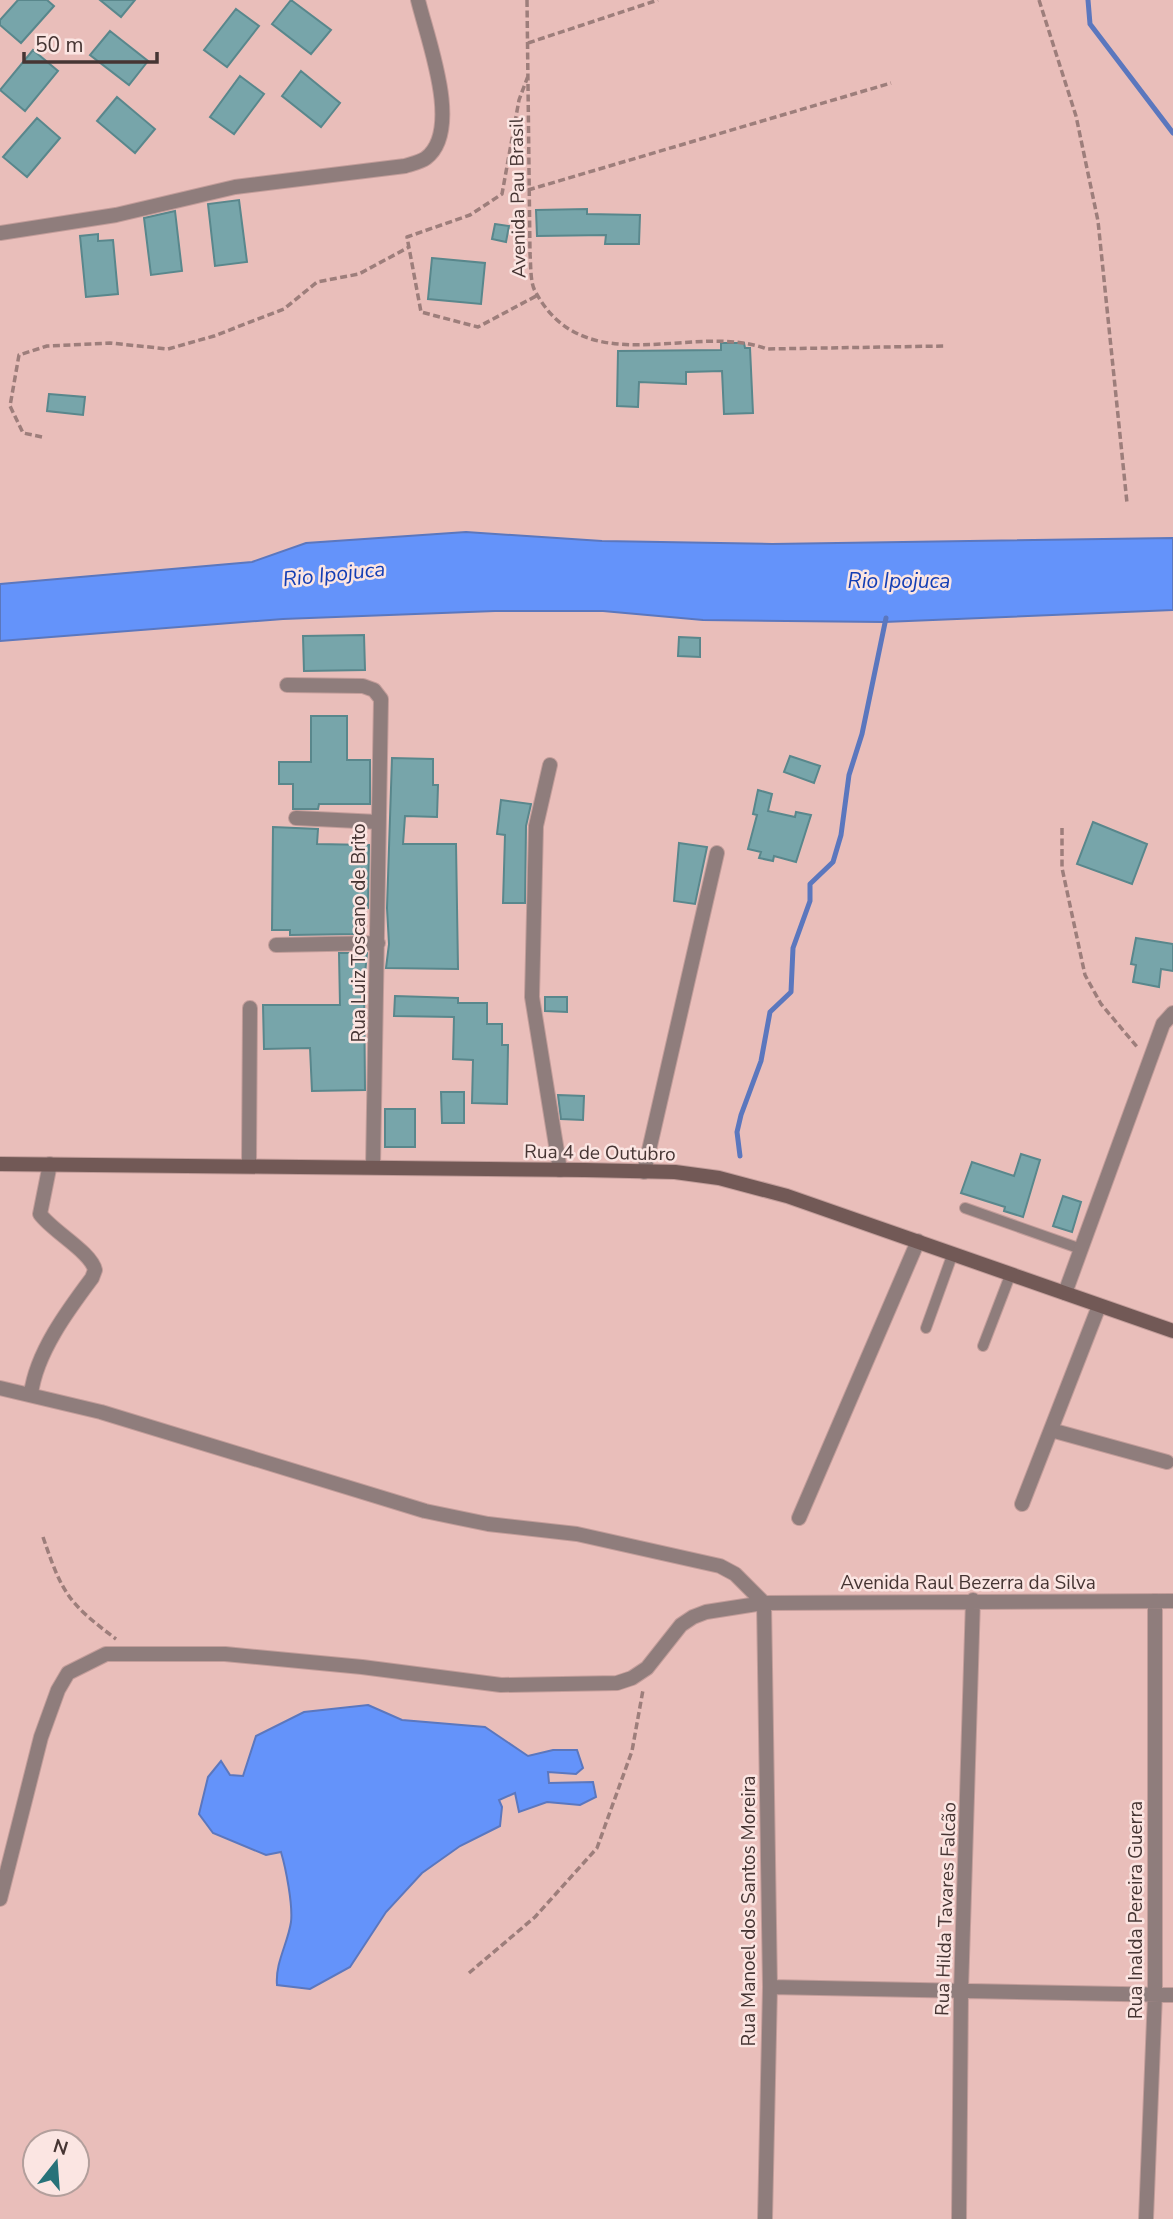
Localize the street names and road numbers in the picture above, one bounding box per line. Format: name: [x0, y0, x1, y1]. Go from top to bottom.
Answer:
street label: Avenida Pau Brasil: [504, 117, 532, 278]
street label: Rua Luiz Toscano de Brito: [346, 823, 372, 1043]
street label: Rua 4 de Outubro: [524, 1139, 676, 1167]
street label: Avenida Raul Bezerra da Silva: [840, 1570, 1096, 1596]
street label: Rua Manoel dos Santos Moreira: [736, 1776, 762, 2046]
street label: Rua Inalda Pereira Guerra: [1123, 1801, 1149, 2019]
street label: Rua Hilda Tavares Falcão: [929, 1802, 963, 2017]

